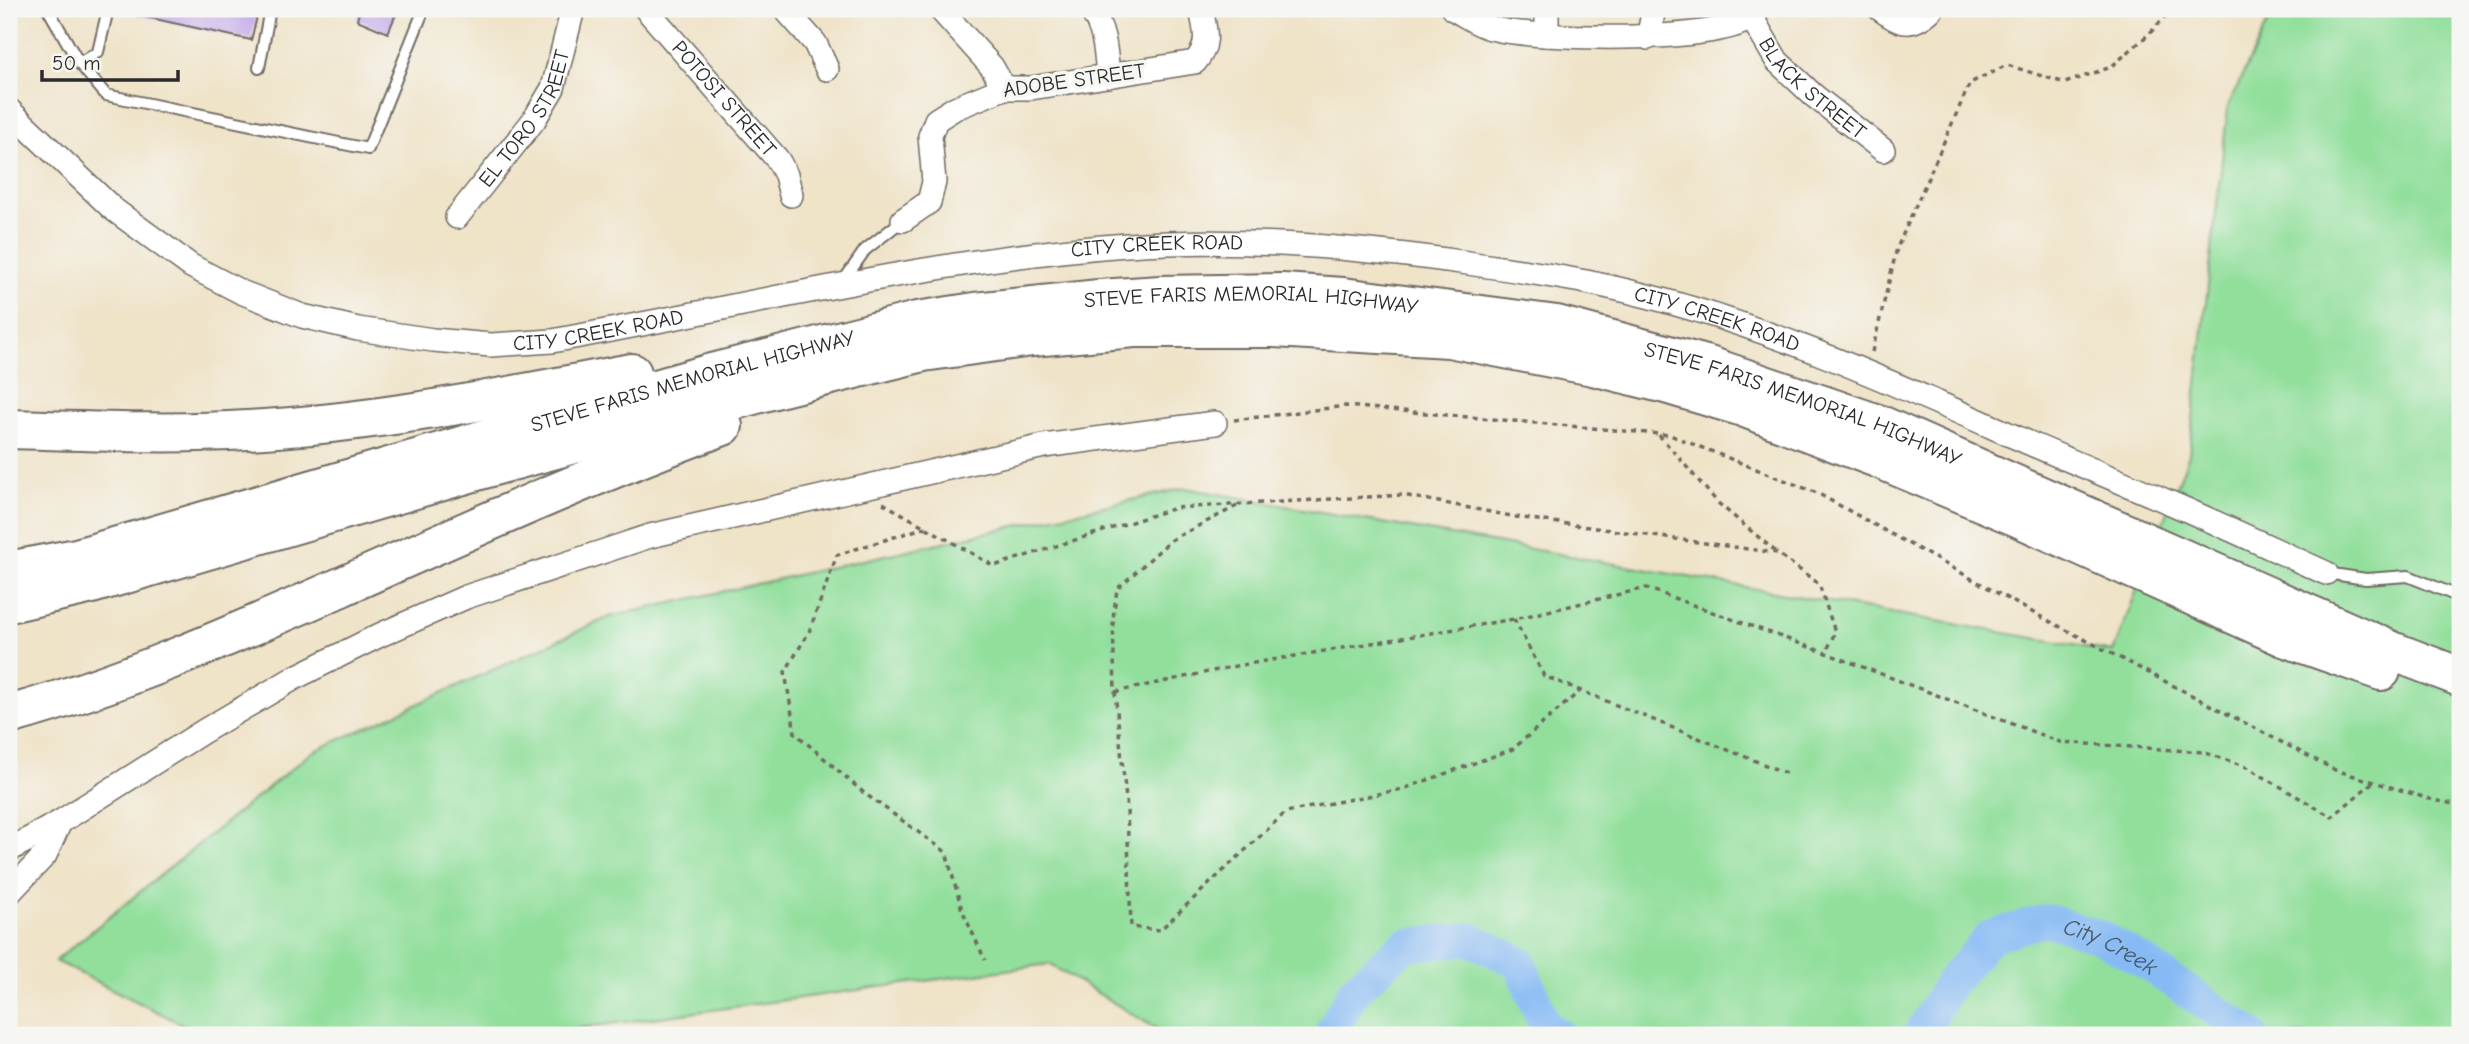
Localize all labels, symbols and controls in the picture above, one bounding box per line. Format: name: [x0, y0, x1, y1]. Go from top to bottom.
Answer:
street label: BLACK STREET: [1754, 33, 1871, 144]
street label: POTOSI STREET: [667, 36, 781, 161]
scale bar: [42, 38, 178, 82]
street label: EL TORO STREET: [474, 47, 574, 192]
text: 50 m: [52, 51, 101, 75]
street label: ADOBE STREET: [1002, 58, 1146, 102]
street label: CITY CREEK ROAD: [1070, 230, 1243, 262]
street label: STEVE FARIS MEMORIAL HIGHWAY: [1083, 281, 1420, 319]
street label: CITY CREEK ROAD: [1632, 281, 1803, 357]
street label: CITY CREEK ROAD: [512, 304, 686, 356]
street label: STEVE FARIS MEMORIAL HIGHWAY: [528, 325, 858, 437]
street label: STEVE FARIS MEMORIAL HIGHWAY: [1642, 337, 1965, 471]
water label: City Creek: [2060, 913, 2163, 981]

